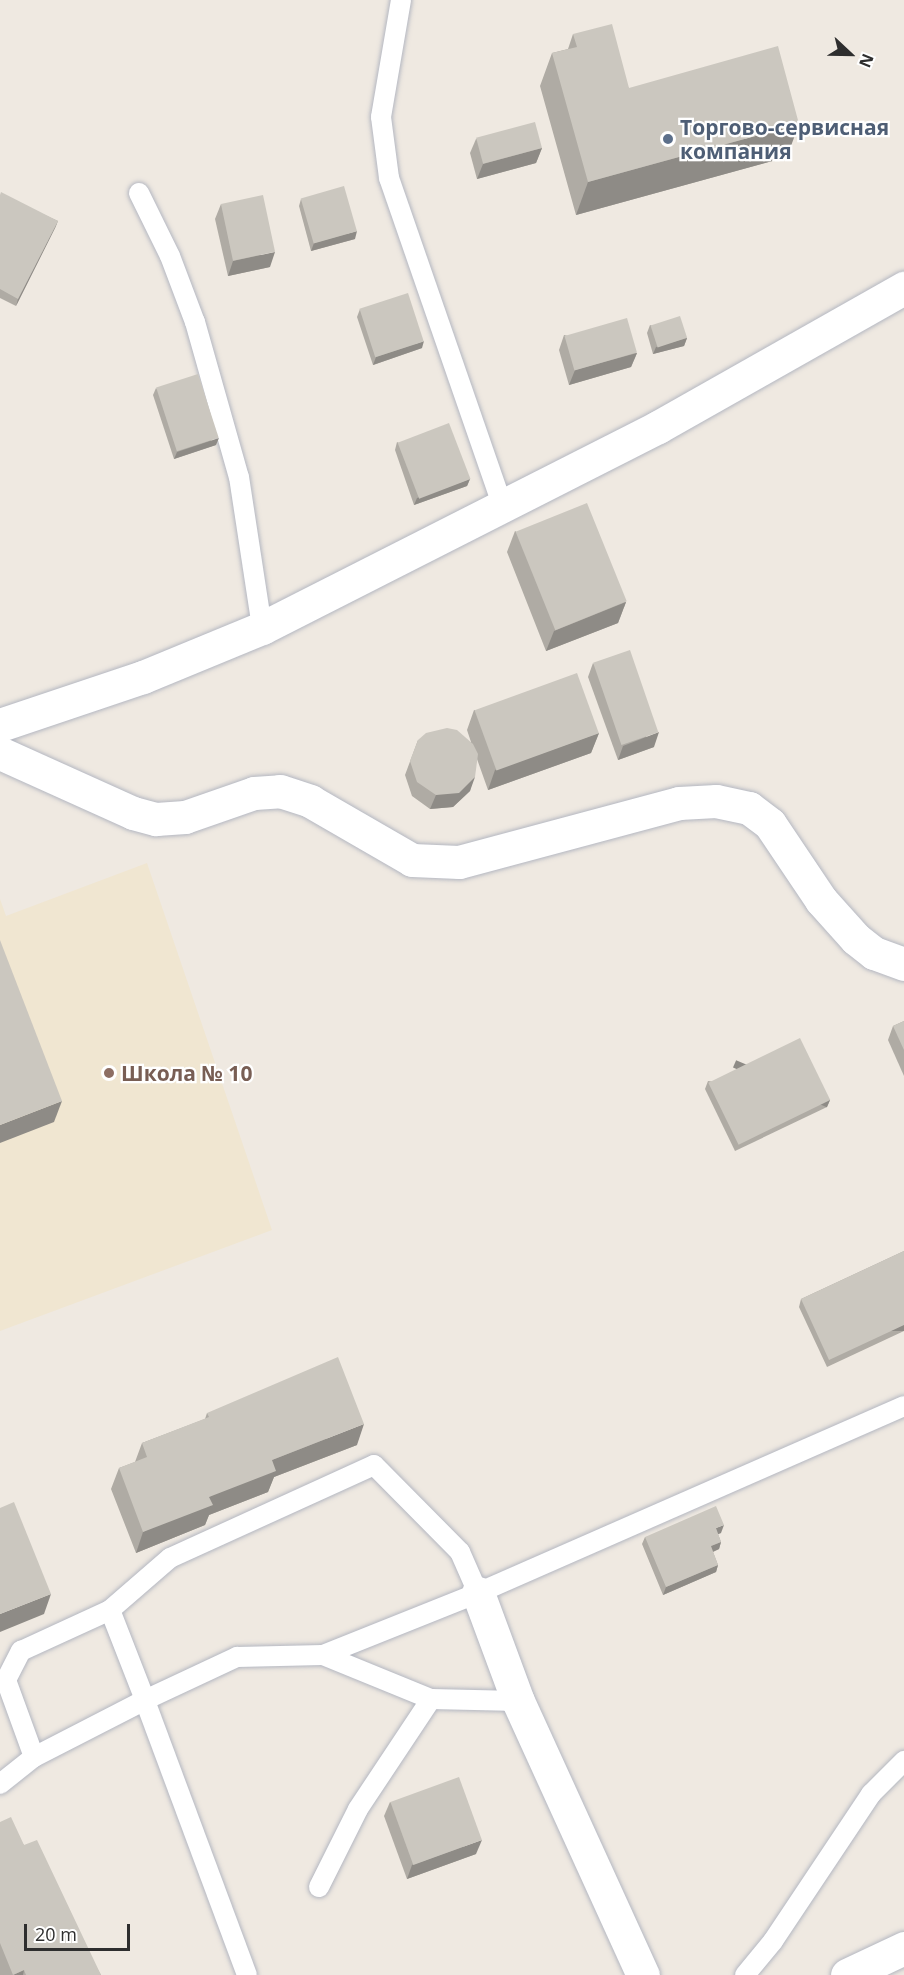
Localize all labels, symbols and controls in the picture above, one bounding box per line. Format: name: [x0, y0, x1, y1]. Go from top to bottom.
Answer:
north arrow: [820, 24, 880, 84]
text: N: [854, 51, 879, 71]
place label: Торгово-сервисная компания: [680, 114, 889, 164]
marker: Торгово-сервисная компания: [661, 132, 675, 146]
place label: Школа № 10: [121, 1060, 252, 1086]
marker: Школа № 10: [102, 1066, 116, 1080]
scale bar: [27, 1912, 134, 1950]
text: 20 m: [35, 1922, 77, 1946]

